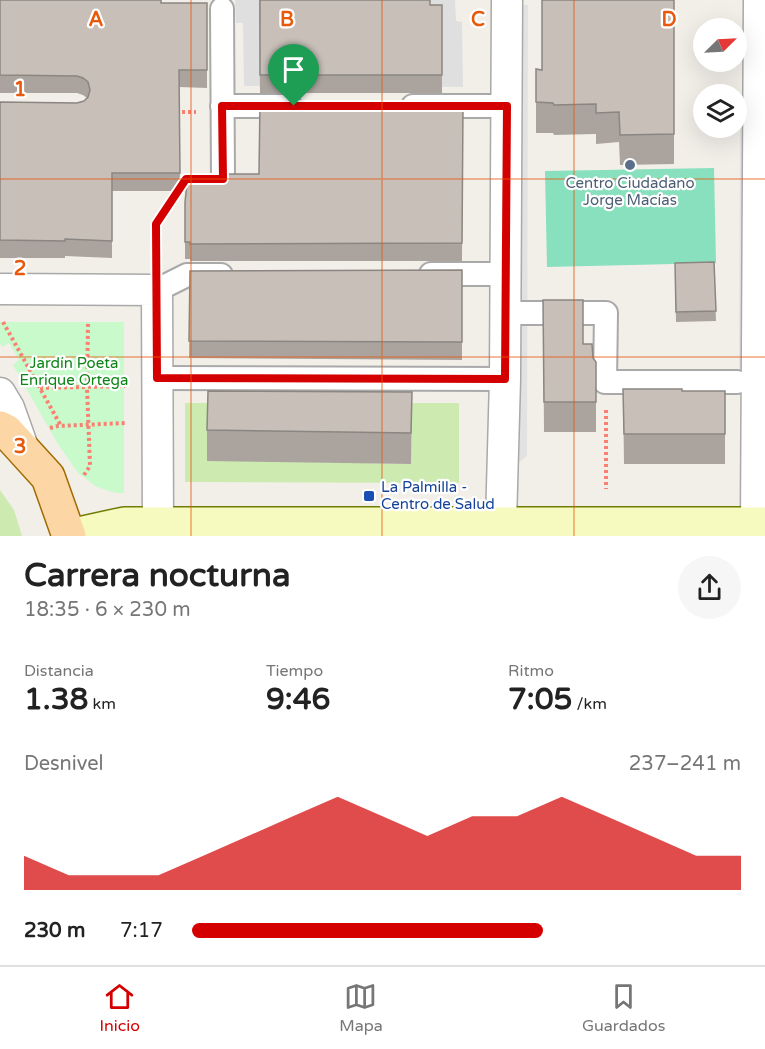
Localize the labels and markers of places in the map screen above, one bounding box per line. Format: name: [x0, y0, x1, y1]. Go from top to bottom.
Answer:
pin: [268, 44, 319, 106]
marker: Centro Ciudadano Jorge Macías: [623, 158, 637, 172]
place label: Centro Ciudadano Jorge Macías: [565, 174, 695, 209]
place label: La Palmilla - Centro de Salud: [381, 478, 495, 513]
marker: La Palmilla - Centro de Salud: [362, 489, 376, 503]

